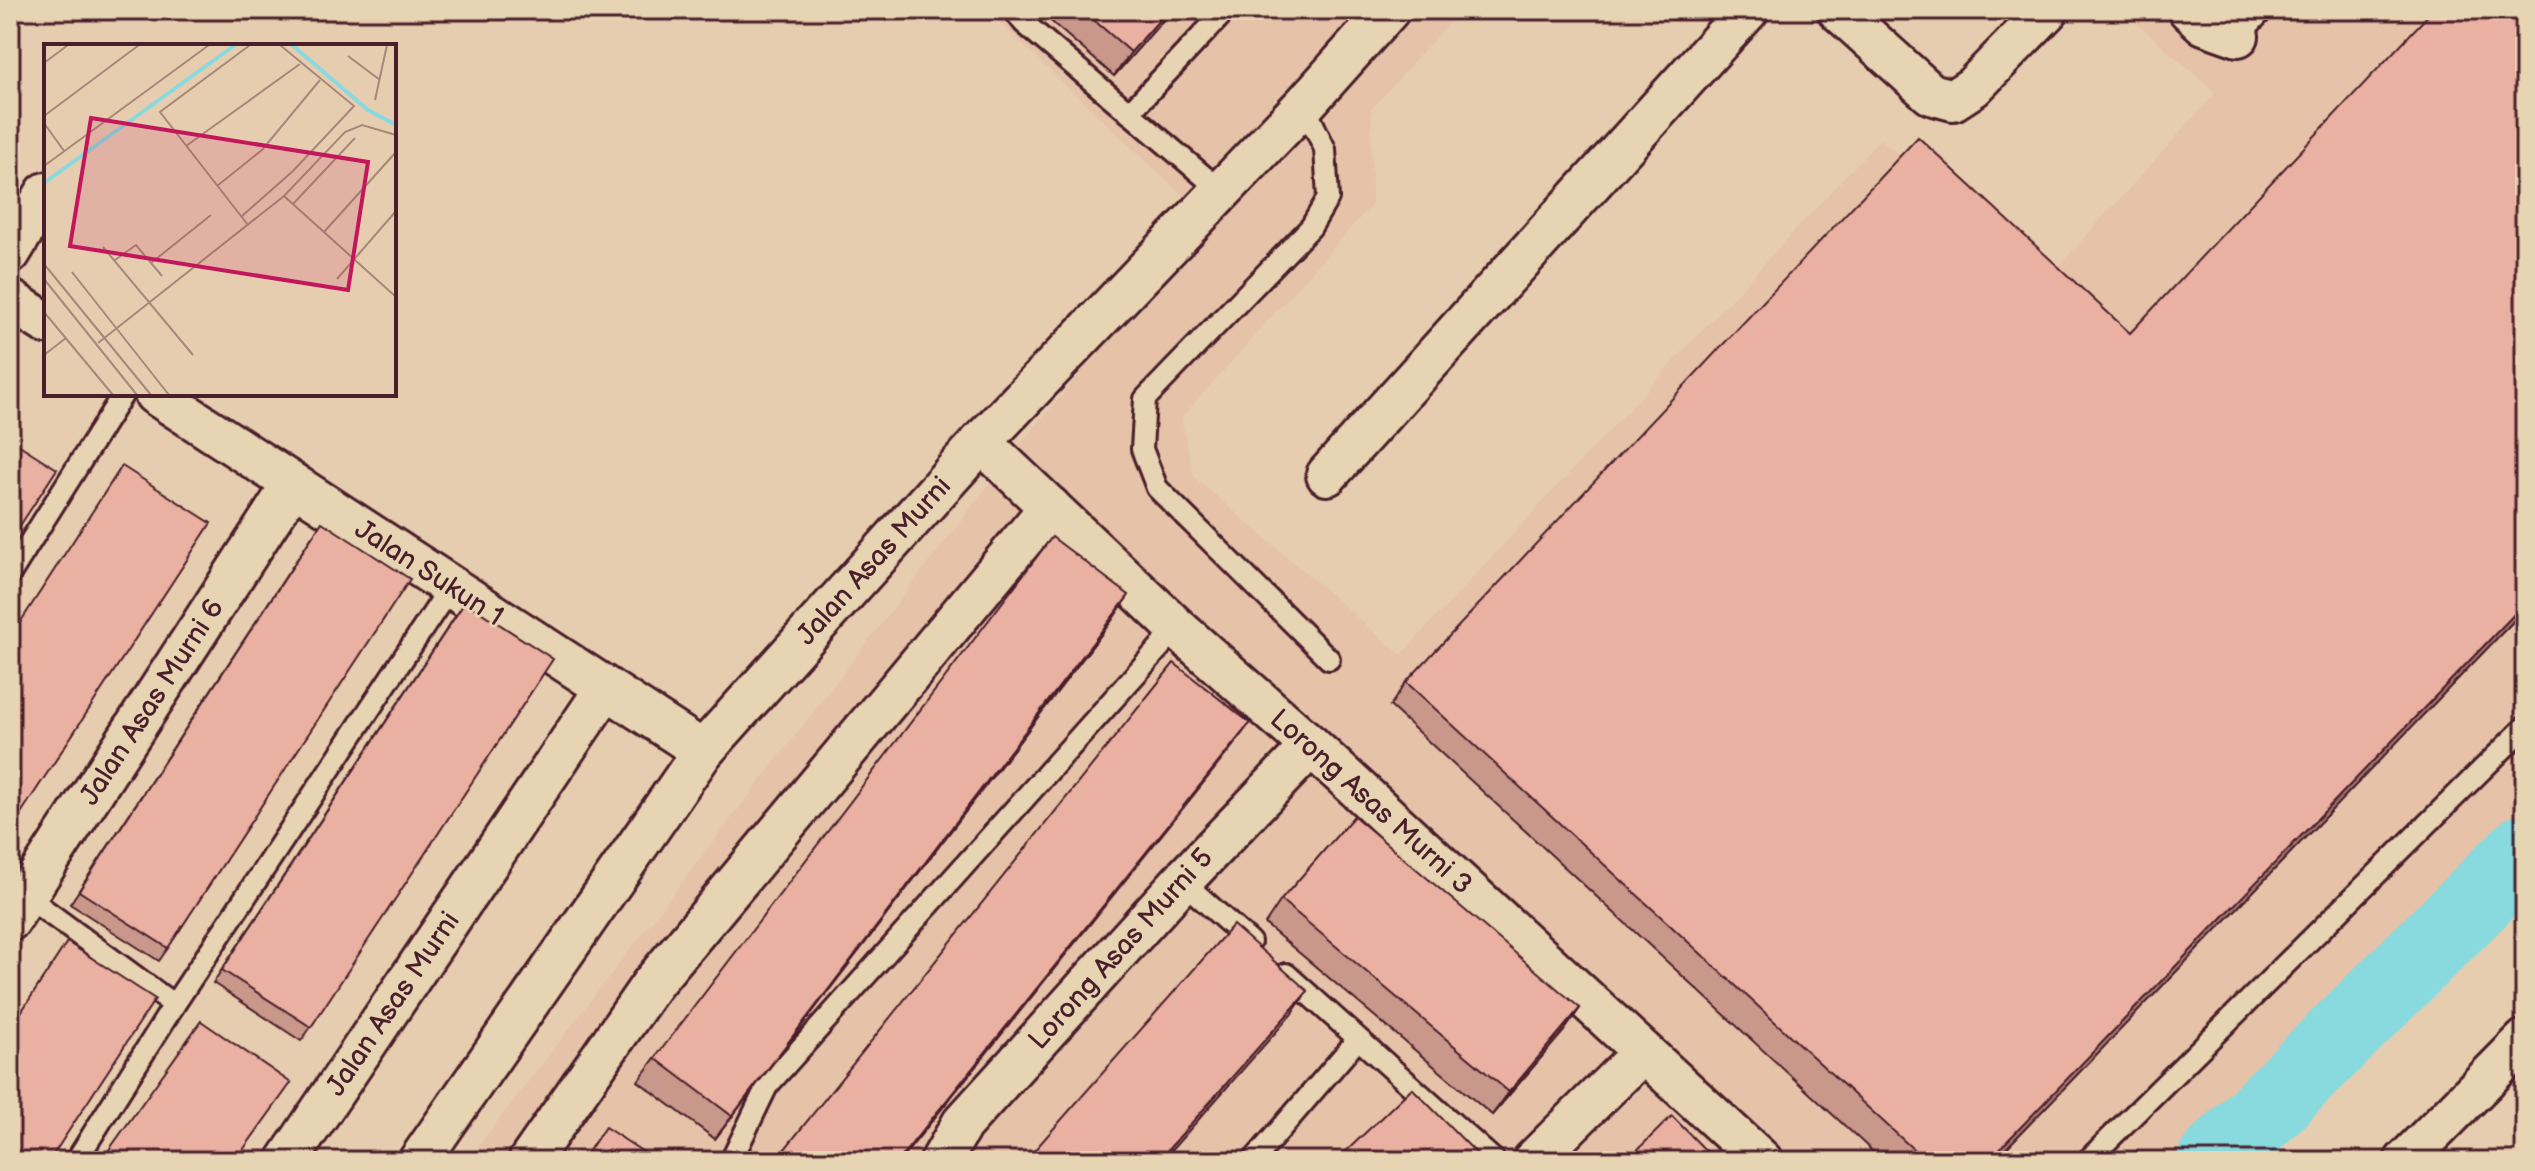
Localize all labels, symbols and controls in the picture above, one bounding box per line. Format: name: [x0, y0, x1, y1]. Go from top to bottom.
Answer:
inset map: [44, 44, 396, 396]
street label: Jalan Asas Murni: [790, 470, 958, 652]
street label: Jalan Sukun 1: [349, 513, 509, 633]
street label: Jalan Asas Murni 6: [73, 593, 231, 811]
street label: Lorong Asas Murni 3: [1263, 703, 1479, 901]
street label: Lorong Asas Murni 5: [1022, 842, 1220, 1056]
street label: Jalan Asas Murni: [319, 906, 467, 1102]

